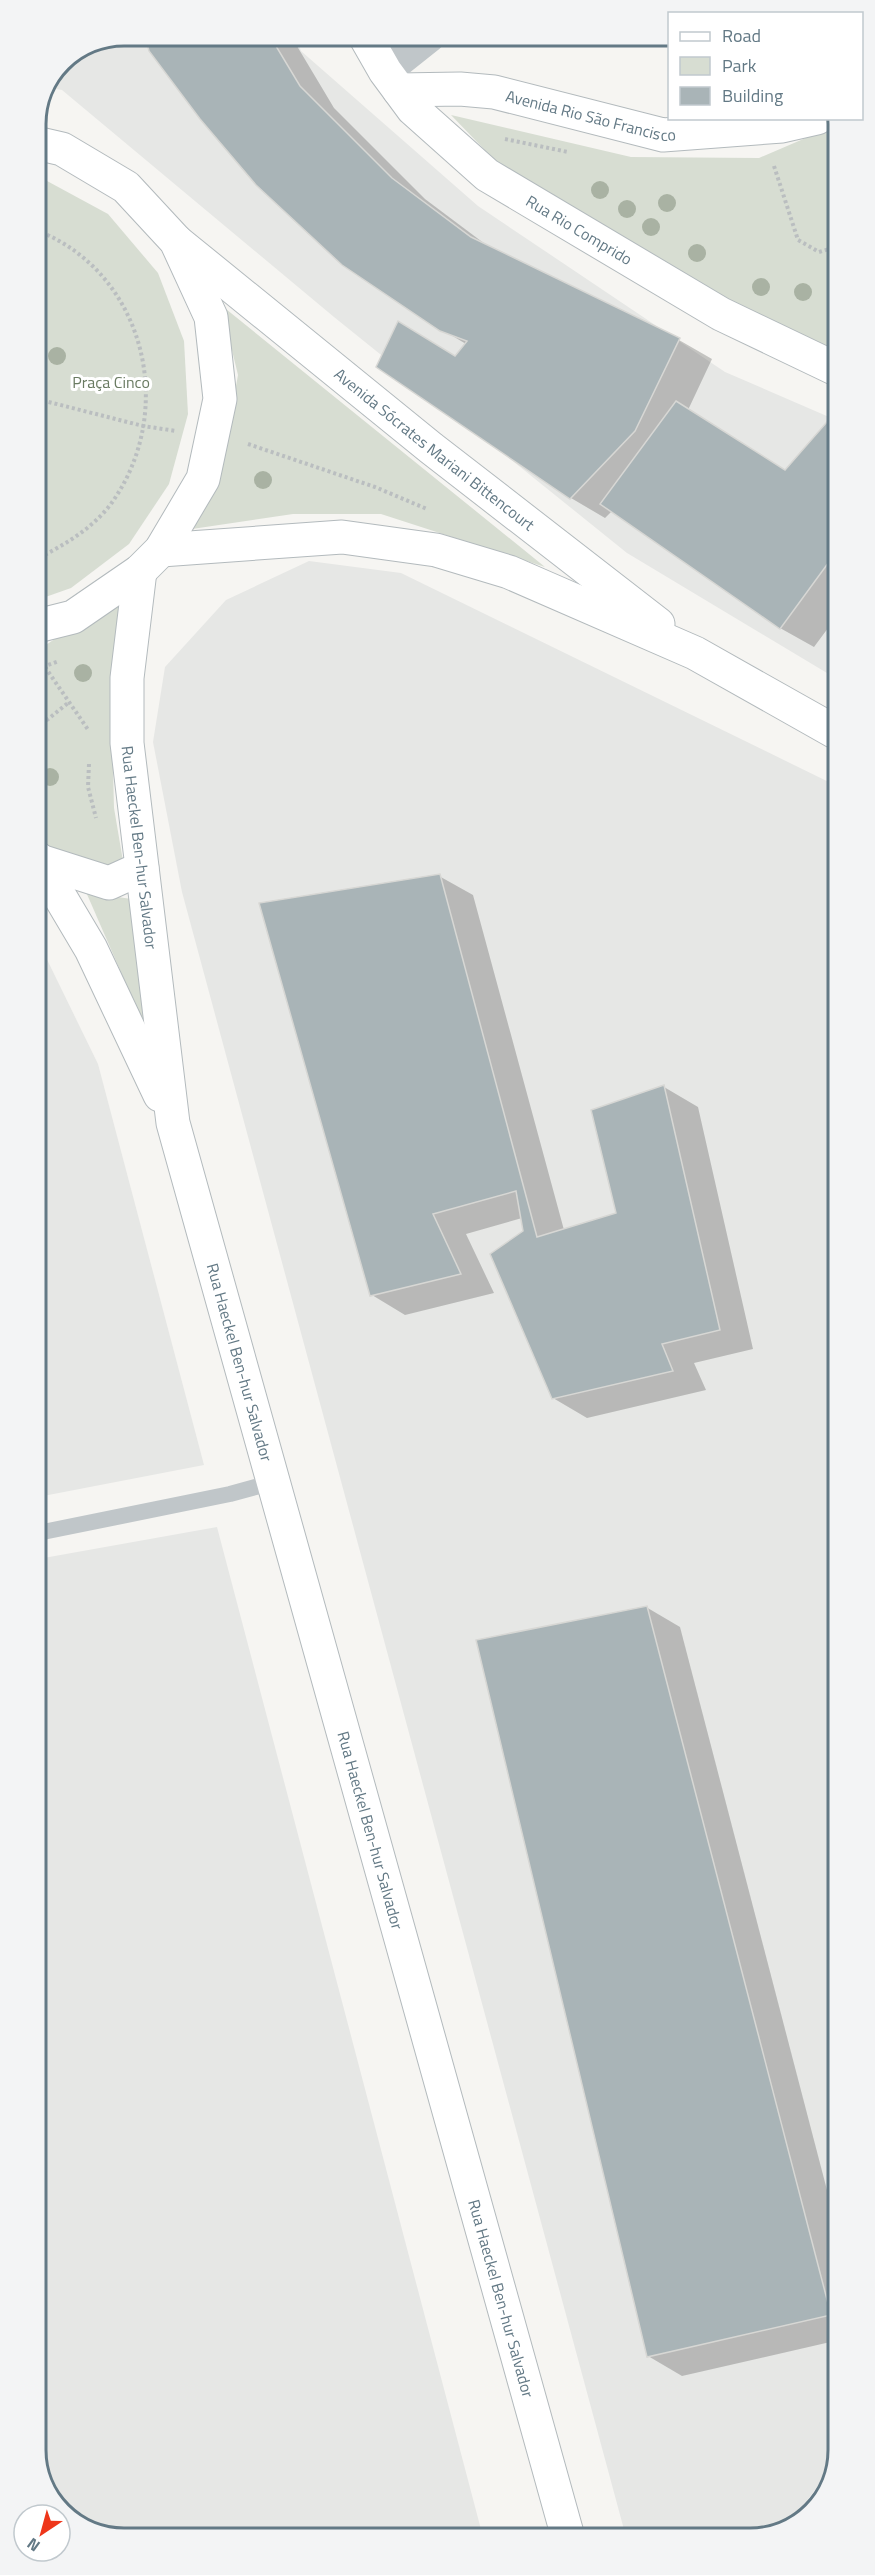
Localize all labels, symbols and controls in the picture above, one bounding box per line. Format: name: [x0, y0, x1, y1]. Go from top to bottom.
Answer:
legend: [668, 12, 863, 120]
text: Road: [722, 22, 761, 49]
text: Park: [722, 52, 757, 79]
text: Building: [722, 82, 783, 109]
street label: Avenida Rio São Francisco: [503, 83, 677, 147]
street label: Rua Rio Comprido: [522, 189, 637, 271]
street label: Avenida Sócrates Mariani Bittencourt: [329, 362, 540, 536]
park label: Praça Cinco: [72, 370, 150, 394]
street label: Rua Haeckel Ben-hur Salvador: [115, 744, 164, 951]
street label: Rua Haeckel Ben-hur Salvador: [201, 1260, 279, 1465]
street label: Rua Haeckel Ben-hur Salvador: [331, 1728, 410, 1933]
street label: Rua Haeckel Ben-hur Salvador: [462, 2197, 541, 2401]
north arrow: [12, 2503, 72, 2563]
text: N: [22, 2532, 45, 2558]

